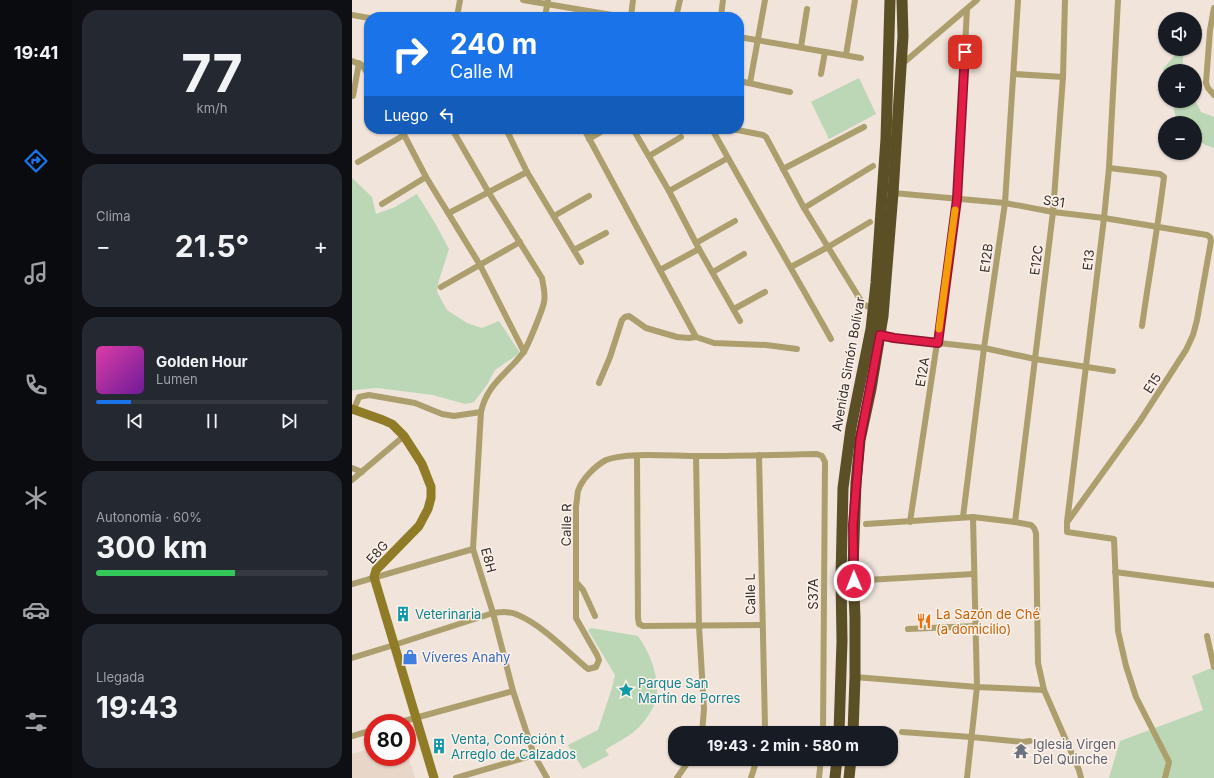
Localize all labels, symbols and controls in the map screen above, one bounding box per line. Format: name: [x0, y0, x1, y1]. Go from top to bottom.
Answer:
map controls: [1158, 12, 1202, 160]
button: sound: [1158, 12, 1202, 56]
text: 240 m: [450, 27, 537, 61]
icon: right: [384, 28, 436, 80]
pin: [948, 35, 982, 69]
icon: arrive: [954, 41, 976, 63]
text: 19:41: [14, 42, 58, 63]
text: 77: [181, 42, 243, 105]
text: Calle M: [450, 61, 514, 82]
button: +: [1158, 64, 1202, 108]
text: km/h: [197, 100, 227, 116]
icon: left: [436, 104, 458, 126]
text: Luego: [384, 106, 428, 125]
button: −: [1158, 116, 1202, 160]
icon: directions: [22, 147, 50, 175]
street label: S31: [1042, 191, 1066, 211]
text: Clima: [96, 208, 130, 224]
text: 21.5°: [175, 228, 249, 264]
text: −: [96, 233, 111, 259]
text: +: [313, 233, 328, 259]
street label: E12B: [976, 242, 996, 274]
street label: E12C: [1026, 244, 1046, 276]
street label: E13: [1079, 249, 1097, 271]
icon: music: [22, 259, 50, 287]
street label: Avenida Simón Bolívar: [828, 295, 868, 433]
text: Golden Hour: [156, 352, 248, 371]
street label: E12A: [912, 356, 932, 388]
street label: E15: [1140, 370, 1164, 396]
icon: phone: [22, 371, 50, 399]
text: Lumen: [156, 371, 198, 387]
icon: previous: [124, 410, 146, 432]
icon: pause: [201, 410, 223, 432]
icon: next: [278, 410, 300, 432]
icon: climate: [22, 484, 50, 512]
street label: Calle R: [558, 504, 574, 546]
text: Autonomía · 60%: [96, 509, 202, 525]
text: 300 km: [96, 529, 208, 565]
street label: E8G: [363, 537, 391, 567]
street label: E8H: [478, 546, 500, 574]
position arrow: [833, 560, 875, 602]
street label: Calle L: [742, 573, 758, 615]
street label: S37A: [805, 578, 821, 610]
icon: car: [22, 596, 50, 624]
building icon: Veterinaria: [394, 605, 412, 623]
place label: Veterinaria: [415, 606, 481, 622]
place label: La Sazón de Ché (a domicilio): [936, 606, 1040, 637]
restaurant icon: La Sazón de Ché (a domicilio): [915, 612, 933, 630]
shop icon: Víveres Anahy: [401, 648, 419, 666]
place label: Víveres Anahy: [422, 649, 510, 665]
text: Llegada: [96, 669, 145, 685]
place label: Parque San Martín de Porres: [638, 675, 740, 706]
place icon: Parque San Martín de Porres: [617, 681, 635, 699]
text: 19:43: [96, 689, 178, 725]
icon: filters: [22, 708, 50, 736]
speed limit sign: 80: [364, 714, 416, 766]
place label: Venta, Confeción t Arreglo de Calzados: [451, 731, 576, 762]
text: 19:43 · 2 min · 580 m: [707, 736, 859, 755]
place label: Iglesia Virgen Del Quinche: [1033, 736, 1116, 767]
building icon: Venta, Confeción t Arreglo de Calzados: [430, 737, 448, 755]
temple icon: Iglesia Virgen Del Quinche: [1012, 742, 1030, 760]

